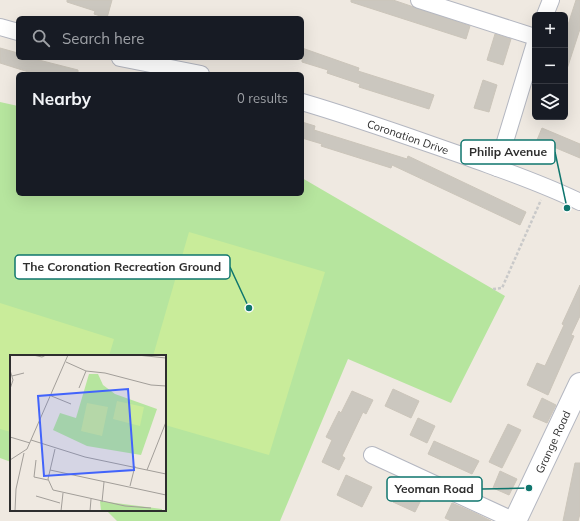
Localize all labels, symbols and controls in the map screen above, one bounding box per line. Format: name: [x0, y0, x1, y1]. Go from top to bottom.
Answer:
map controls: [532, 12, 568, 120]
button: +: [532, 12, 568, 48]
search box: [16, 16, 304, 60]
icon: search: [30, 27, 52, 49]
text: Search here: [62, 29, 144, 48]
button: −: [532, 48, 568, 84]
button: layers: [532, 84, 568, 120]
text: Nearby: [32, 88, 91, 109]
text: 0 results: [237, 90, 288, 106]
street label: Coronation Drive: [365, 116, 451, 158]
callout: Philip Avenue: [461, 140, 555, 164]
text: Philip Avenue: [469, 144, 547, 159]
callout: The Coronation Recreation Ground: [15, 255, 230, 279]
text: The Coronation Recreation Ground: [23, 259, 221, 274]
inset map: [10, 355, 166, 511]
street label: Grange Road: [532, 408, 574, 476]
callout: Yeoman Road: [387, 477, 482, 501]
text: Yeoman Road: [393, 481, 474, 496]

